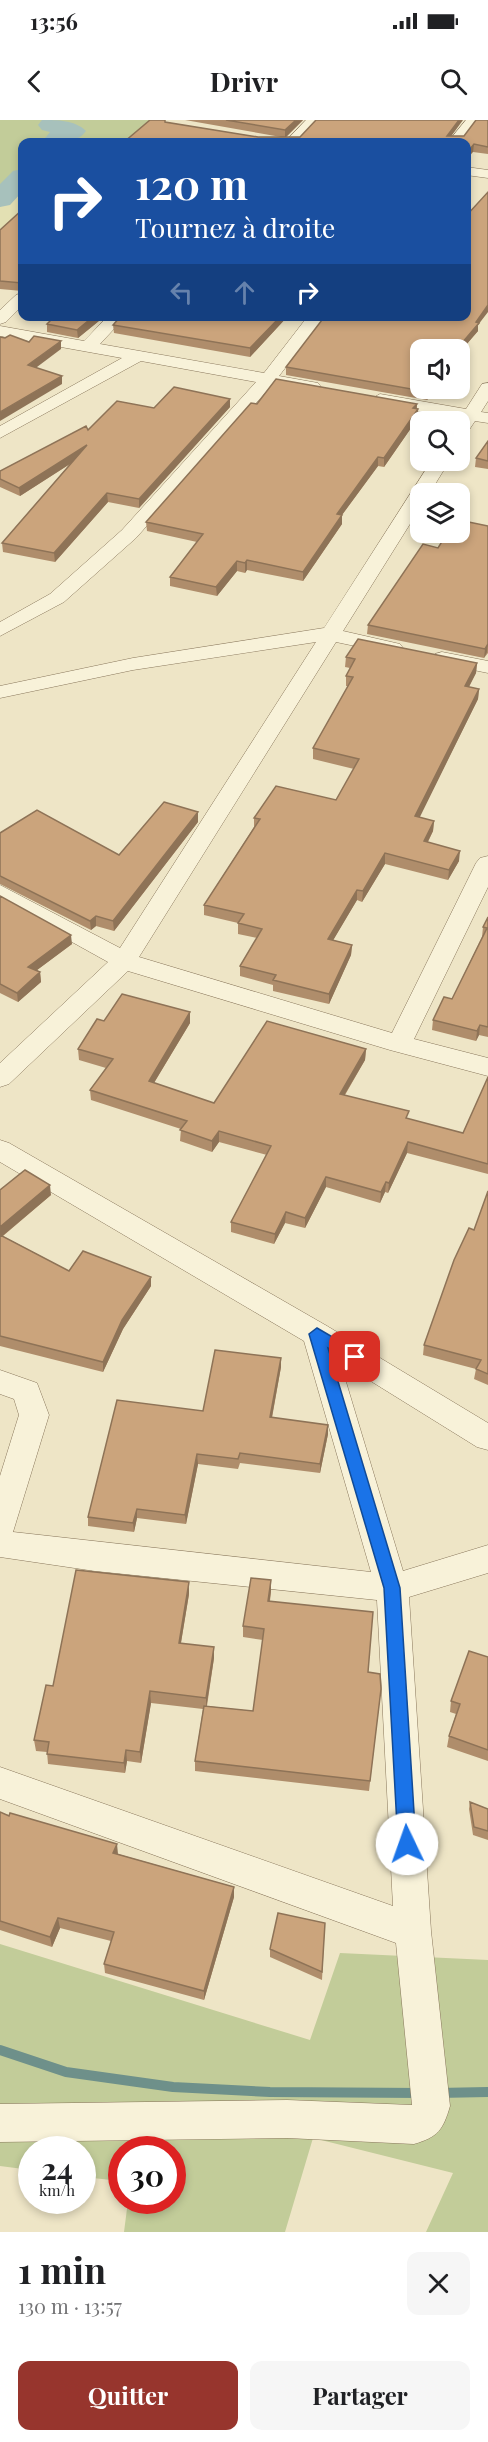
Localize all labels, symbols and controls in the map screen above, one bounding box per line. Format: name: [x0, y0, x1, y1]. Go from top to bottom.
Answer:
text: 13:56: [30, 6, 78, 36]
text: Drivr: [210, 63, 278, 99]
icon: back: [18, 65, 51, 98]
icon: search: [437, 65, 470, 98]
text: 120 m: [135, 155, 248, 211]
icon: right: [36, 162, 114, 240]
text: Tournez à droite: [135, 209, 335, 245]
icon: left: [165, 276, 198, 309]
icon: ahead: [228, 276, 261, 309]
icon: right: [291, 276, 324, 309]
map controls: [410, 339, 470, 543]
button: sound: [410, 339, 470, 399]
button: search: [410, 411, 470, 471]
button: layers: [410, 483, 470, 543]
pin: [329, 1331, 380, 1382]
icon: arrive: [338, 1340, 371, 1373]
position arrow: [375, 1812, 439, 1876]
speed limit sign: 30: [108, 2136, 186, 2214]
text: 24: [41, 2148, 73, 2188]
text: km/h: [39, 2180, 75, 2200]
text: 1 min: [18, 2245, 106, 2293]
button: close: [407, 2252, 470, 2315]
text: 130 m · 13:57: [18, 2292, 122, 2319]
button: Quitter: [18, 2361, 238, 2430]
button: Partager: [250, 2361, 470, 2430]

